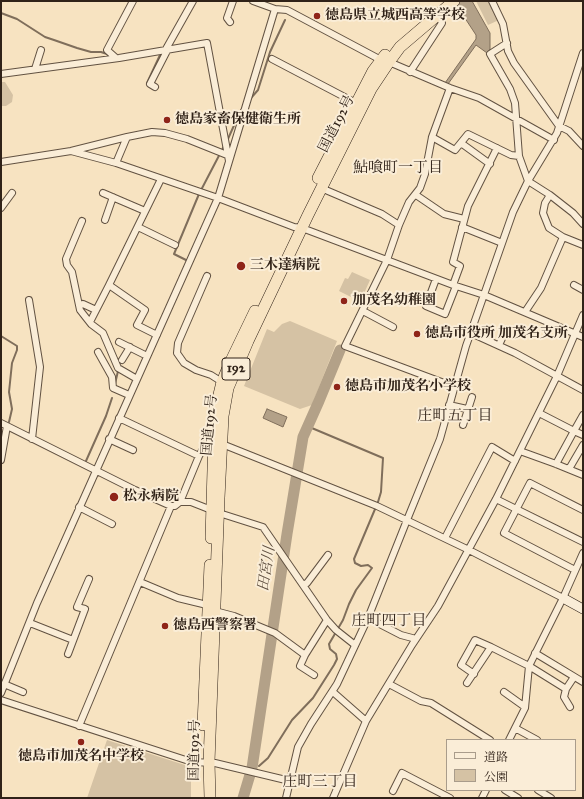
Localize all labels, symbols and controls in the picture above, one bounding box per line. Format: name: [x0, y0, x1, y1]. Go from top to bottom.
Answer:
place label: 徳島県立城西高等学校: [325, 8, 465, 24]
marker: 徳島県立城西高等学校: [312, 11, 322, 21]
street label: 国道192号: [315, 93, 359, 155]
place label: 徳島家畜保健衛生所: [175, 112, 301, 128]
marker: 徳島家畜保健衛生所: [162, 115, 172, 125]
district label: 鮎喰町一丁目: [353, 159, 443, 177]
place label: 三木達病院: [250, 258, 320, 274]
marker: 三木達病院: [235, 260, 247, 272]
place label: 加茂名幼稚園: [352, 293, 436, 309]
marker: 加茂名幼稚園: [339, 296, 349, 306]
place label: 徳島市役所 加茂名支所: [425, 326, 568, 342]
marker: 徳島市役所 加茂名支所: [412, 329, 422, 339]
road number: 192: [222, 358, 250, 380]
place label: 徳島市加茂名小学校: [345, 379, 471, 395]
marker: 徳島市加茂名小学校: [332, 382, 342, 392]
street label: 国道192号: [199, 393, 221, 457]
district label: 庄町五丁目: [418, 407, 492, 425]
place label: 松永病院: [123, 489, 179, 505]
marker: 松永病院: [108, 491, 120, 503]
water label: 田宮川: [255, 545, 279, 593]
district label: 庄町四丁目: [352, 612, 426, 630]
place label: 徳島西警察署: [173, 618, 257, 634]
marker: 徳島西警察署: [160, 621, 170, 631]
street label: 国道192号: [186, 719, 204, 781]
marker: 徳島市加茂名中学校: [76, 737, 86, 747]
legend: [446, 739, 576, 791]
place label: 徳島市加茂名中学校: [18, 749, 144, 765]
text: 道路: [484, 750, 508, 764]
text: 公園: [484, 770, 508, 784]
district label: 庄町三丁目: [283, 773, 357, 791]

